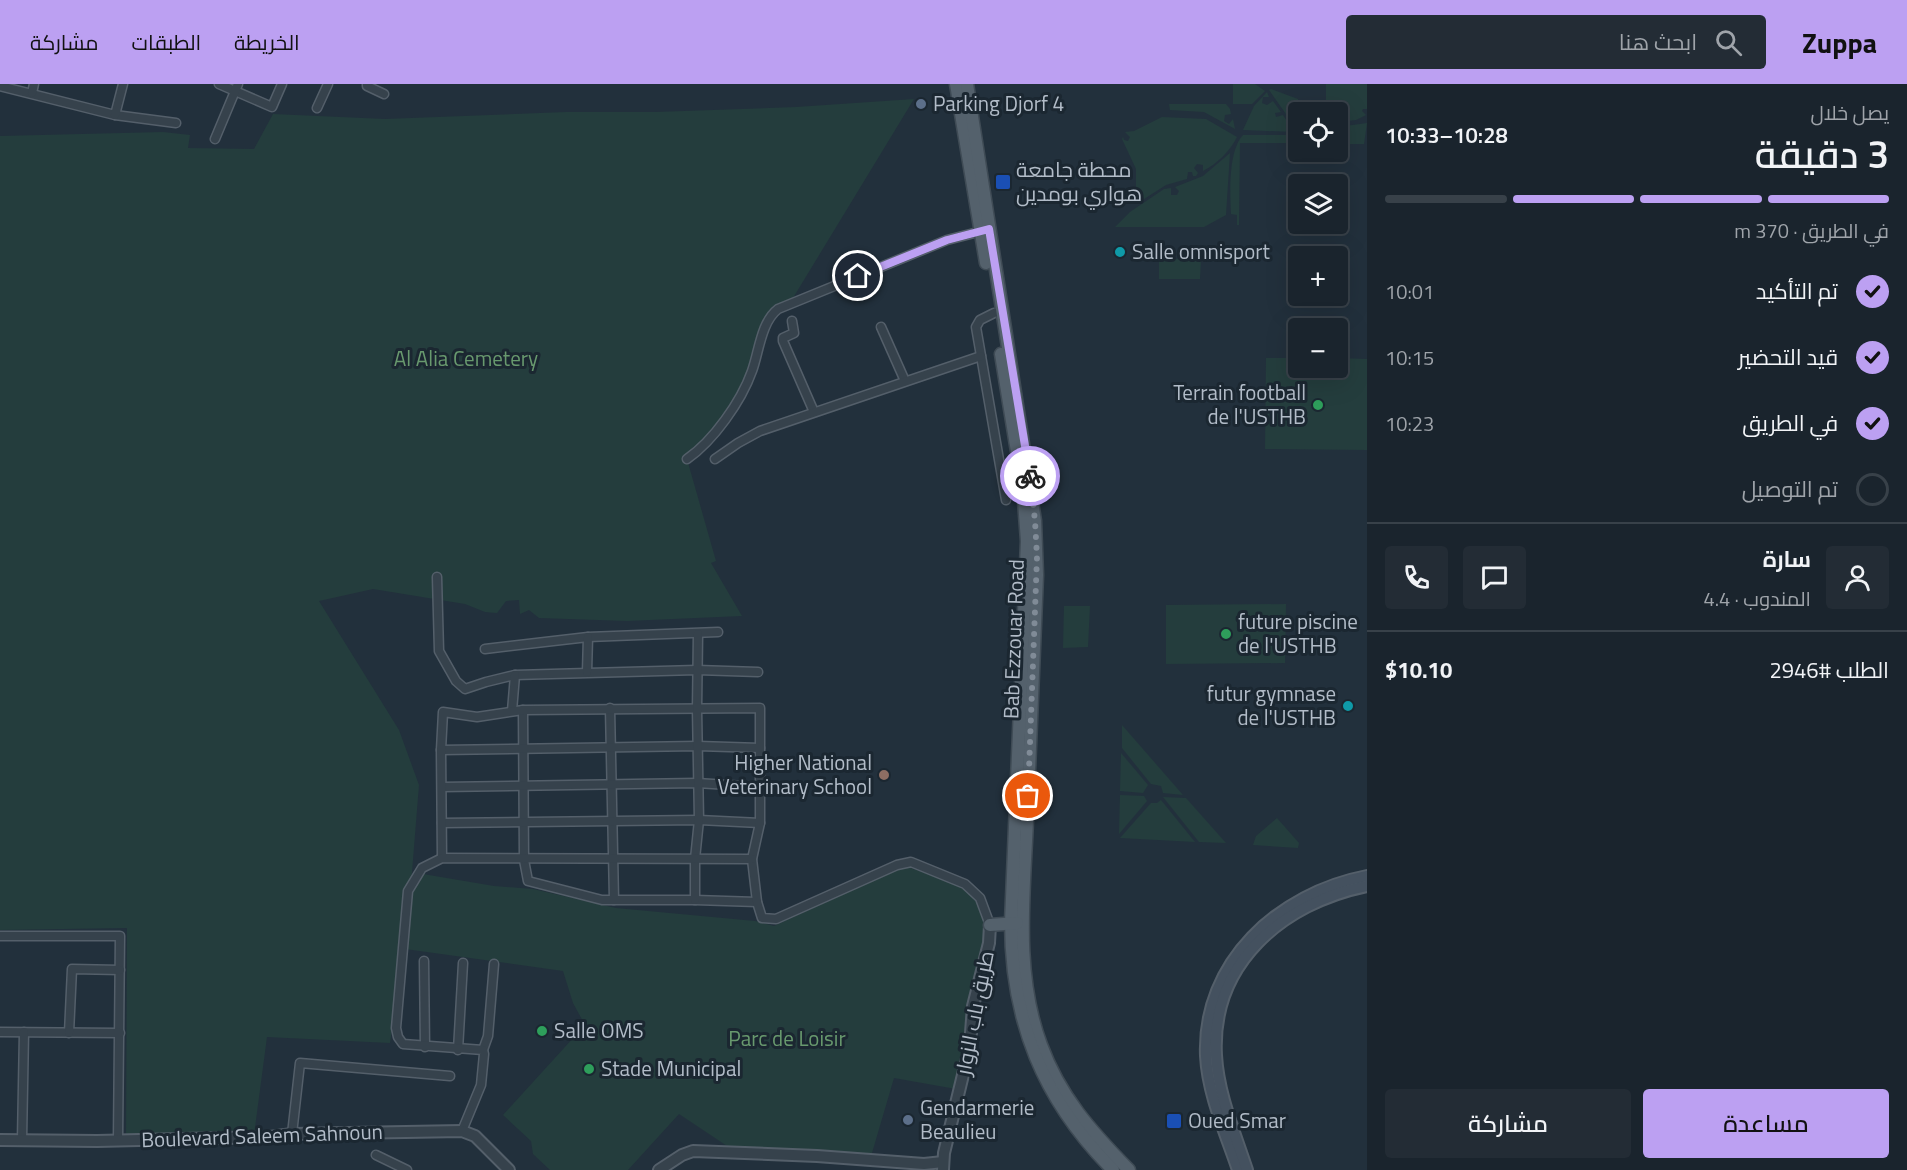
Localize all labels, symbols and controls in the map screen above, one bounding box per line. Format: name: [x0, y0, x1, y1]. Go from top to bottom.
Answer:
search box: [1346, 15, 1766, 69]
text: Zuppa: [1802, 21, 1877, 64]
text: ابحث هنا: [1619, 25, 1697, 59]
text: مشاركة: [30, 26, 99, 58]
text: الطبقات: [132, 26, 201, 58]
text: الخريطة: [234, 26, 300, 58]
icon: search: [1712, 26, 1745, 59]
place label: Parking Djorf 4: [933, 87, 1064, 119]
marker: Parking Djorf 4: [914, 97, 928, 111]
text: يصل خلال: [1810, 97, 1889, 128]
map controls: [1288, 102, 1348, 378]
button: locate: [1288, 102, 1348, 162]
text: 10:28–10:33: [1385, 118, 1508, 152]
text: 3 دقيقة: [1755, 124, 1889, 183]
place label: محطة جامعة هواري بومدين: [1016, 153, 1142, 210]
marker: محطة جامعة هواري بومدين: [994, 173, 1012, 191]
button: layers: [1288, 174, 1348, 234]
text: في الطريق · 370 m: [1734, 215, 1889, 246]
place label: Salle omnisport: [1132, 235, 1271, 267]
marker: Salle omnisport: [1113, 245, 1127, 259]
button: +: [1288, 246, 1348, 306]
pin: [832, 250, 883, 301]
icon: home: [841, 259, 874, 292]
text: تم التأكيد: [1756, 274, 1838, 308]
icon: check: [1856, 275, 1889, 308]
text: 10:01: [1385, 276, 1434, 307]
button: −: [1288, 318, 1348, 378]
text: قيد التحضير: [1738, 340, 1838, 374]
icon: check: [1856, 341, 1889, 374]
park label: Al Alia Cemetery: [394, 342, 538, 374]
text: 10:15: [1385, 342, 1434, 373]
place label: Terrain football de l'USTHB: [1173, 376, 1306, 432]
marker: Terrain football de l'USTHB: [1311, 398, 1325, 412]
text: في الطريق: [1742, 406, 1838, 440]
icon: check: [1856, 407, 1889, 440]
text: 10:23: [1385, 408, 1434, 439]
courier: [1000, 446, 1060, 506]
icon: bike: [1014, 460, 1047, 493]
text: تم التوصيل: [1742, 472, 1838, 506]
text: سارة: [1763, 542, 1811, 576]
button: phone: [1385, 546, 1448, 609]
button: chat: [1463, 546, 1526, 609]
button: person: [1826, 546, 1889, 609]
street label: Bab Ezzouar Road: [994, 559, 1032, 719]
text: المندوب · 4.4: [1703, 583, 1811, 614]
place label: future piscine de l'USTHB: [1238, 605, 1358, 661]
marker: future piscine de l'USTHB: [1219, 627, 1233, 641]
text: $10.10: [1385, 653, 1452, 687]
text: الطلب #2946: [1769, 653, 1889, 687]
place label: futur gymnase de l'USTHB: [1207, 677, 1336, 733]
marker: futur gymnase de l'USTHB: [1341, 699, 1355, 713]
place label: Higher National Veterinary School: [717, 746, 872, 802]
marker: Higher National Veterinary School: [877, 768, 891, 782]
pin: [1002, 770, 1053, 821]
icon: bag: [1011, 779, 1044, 812]
street label: طريق باب الزوار: [946, 948, 1002, 1079]
place label: Salle OMS: [554, 1014, 644, 1046]
park label: Parc de Loisir: [728, 1022, 846, 1054]
marker: Salle OMS: [535, 1024, 549, 1038]
place label: Stade Municipal: [601, 1052, 741, 1084]
marker: Stade Municipal: [582, 1062, 596, 1076]
button: مشاركة: [1385, 1089, 1631, 1158]
button: مساعدة: [1643, 1089, 1889, 1158]
place label: Gendarmerie Beaulieu: [920, 1091, 1034, 1147]
place label: Oued Smar: [1188, 1104, 1286, 1136]
marker: Oued Smar: [1165, 1112, 1183, 1130]
marker: Gendarmerie Beaulieu: [901, 1113, 915, 1127]
street label: Boulevard Saleem Sahnoun: [141, 1115, 383, 1155]

